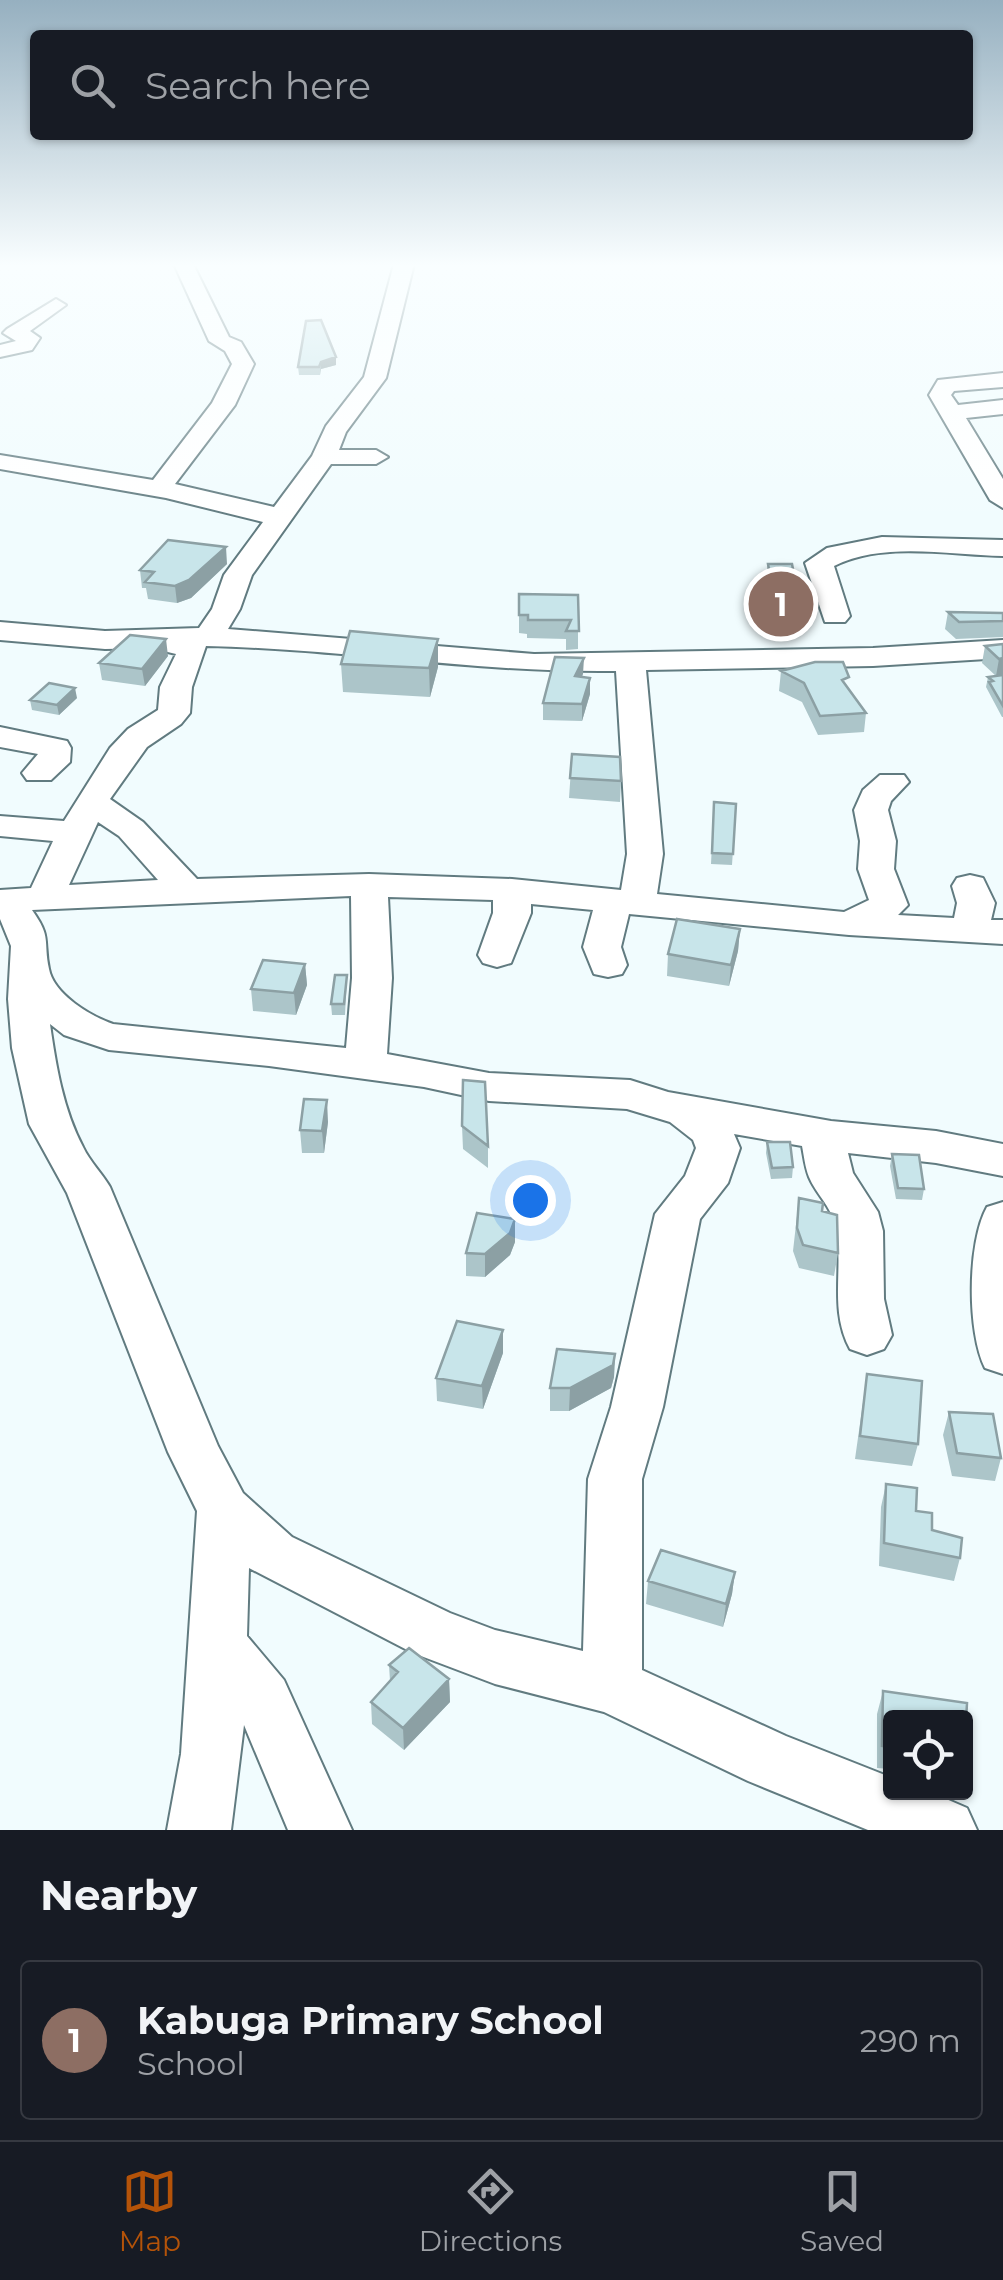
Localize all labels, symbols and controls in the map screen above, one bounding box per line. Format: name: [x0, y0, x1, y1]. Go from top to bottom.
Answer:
search box: [30, 30, 973, 140]
icon: search: [65, 58, 120, 113]
text: Search here: [145, 62, 371, 109]
pin: 1: [748, 566, 814, 642]
your location: [505, 1175, 556, 1226]
map controls: [883, 1710, 973, 1800]
button: locate: [883, 1710, 973, 1800]
text: Nearby: [40, 1869, 197, 1921]
text: Kabuga Primary School: [137, 1997, 604, 2044]
text: 1: [68, 2021, 81, 2060]
text: 290 m: [860, 2021, 961, 2060]
text: School: [137, 2044, 245, 2083]
tab: Map: [119, 2164, 181, 2258]
tab: Directions: [419, 2164, 562, 2258]
tab: Saved: [800, 2164, 884, 2258]

